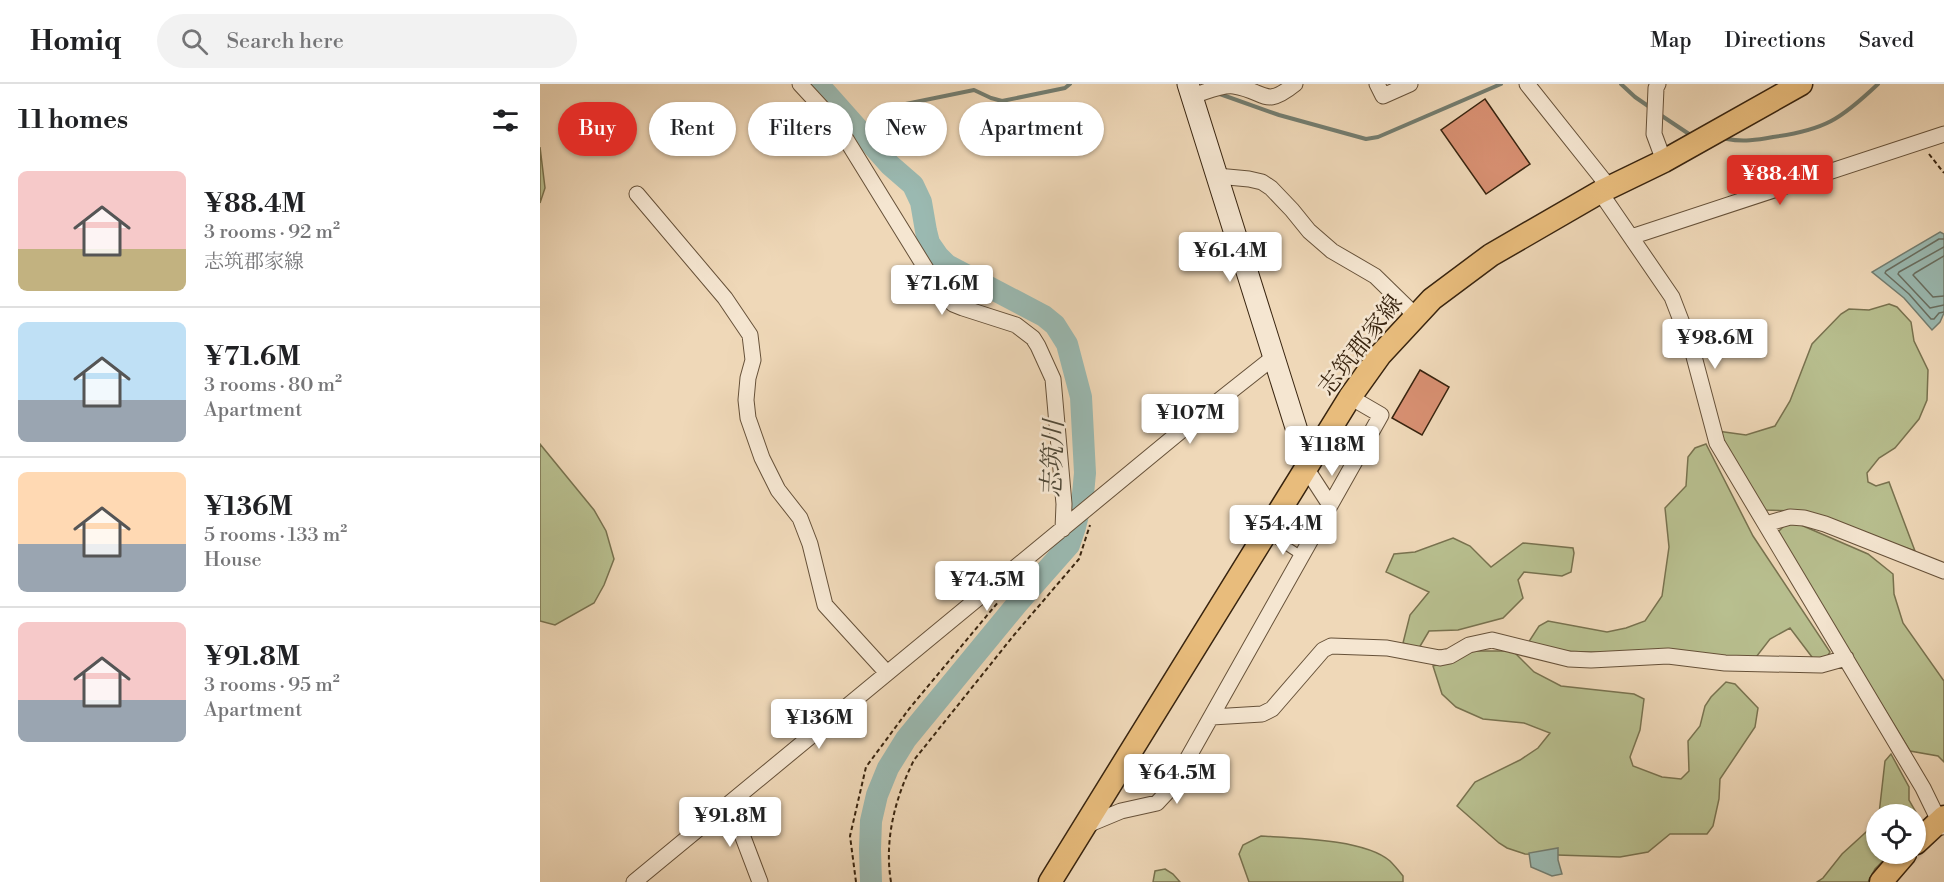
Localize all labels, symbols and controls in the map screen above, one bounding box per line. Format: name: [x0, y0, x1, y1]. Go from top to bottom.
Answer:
search box: [157, 14, 577, 68]
text: Homiq: [30, 24, 121, 59]
icon: search: [178, 25, 211, 58]
text: Search here: [226, 28, 344, 55]
text: Map: [1650, 28, 1692, 54]
text: Directions: [1725, 28, 1826, 54]
text: Saved: [1859, 28, 1914, 54]
chip: Buy: [558, 102, 637, 156]
chip: Rent: [649, 102, 736, 156]
chip: Filters: [748, 102, 853, 156]
chip: New: [865, 102, 947, 156]
chip: Apartment: [959, 102, 1104, 156]
text: 11 homes: [18, 104, 128, 136]
icon: filters: [489, 104, 522, 137]
pin: ¥88.4M: [1731, 155, 1829, 206]
text: ¥88.4M: [1741, 162, 1819, 187]
text: ¥88.4M: [204, 188, 306, 220]
icon: home: [66, 195, 138, 267]
text: 3 rooms · 92 m²: [204, 220, 340, 245]
pin: ¥61.4M: [1181, 232, 1279, 283]
text: ¥61.4M: [1193, 239, 1267, 264]
text: 志筑郡家線: [204, 250, 304, 275]
pin: ¥71.6M: [893, 265, 991, 316]
text: ¥71.6M: [905, 272, 979, 297]
street label: 志筑郡家線: [1312, 289, 1410, 402]
pin: ¥98.6M: [1666, 319, 1764, 370]
text: ¥98.6M: [1676, 326, 1754, 351]
text: ¥71.6M: [204, 341, 300, 373]
icon: home: [66, 346, 138, 418]
text: 3 rooms · 80 m²: [204, 373, 342, 398]
pin: ¥107M: [1148, 394, 1232, 445]
text: Apartment: [204, 398, 302, 423]
text: ¥107M: [1156, 401, 1225, 426]
water label: 志筑川: [1036, 417, 1070, 499]
pin: ¥118M: [1290, 426, 1374, 477]
text: ¥118M: [1299, 433, 1365, 458]
text: ¥136M: [204, 491, 293, 523]
icon: home: [66, 496, 138, 568]
pin: ¥54.4M: [1234, 505, 1332, 556]
text: ¥54.4M: [1244, 512, 1322, 537]
text: 5 rooms · 133 m²: [204, 523, 347, 548]
text: House: [204, 548, 262, 573]
pin: ¥74.5M: [938, 561, 1036, 612]
text: ¥74.5M: [949, 568, 1025, 593]
text: ¥91.8M: [204, 641, 300, 673]
icon: home: [66, 646, 138, 718]
text: 3 rooms · 95 m²: [204, 673, 340, 698]
text: Apartment: [204, 698, 302, 723]
pin: ¥136M: [777, 699, 861, 750]
text: ¥136M: [785, 706, 853, 731]
pin: ¥64.5M: [1128, 754, 1226, 805]
text: ¥64.5M: [1138, 761, 1216, 786]
pin: ¥91.8M: [681, 797, 779, 848]
text: ¥91.8M: [693, 804, 767, 829]
map controls: [1866, 804, 1926, 864]
button: locate: [1866, 804, 1926, 864]

